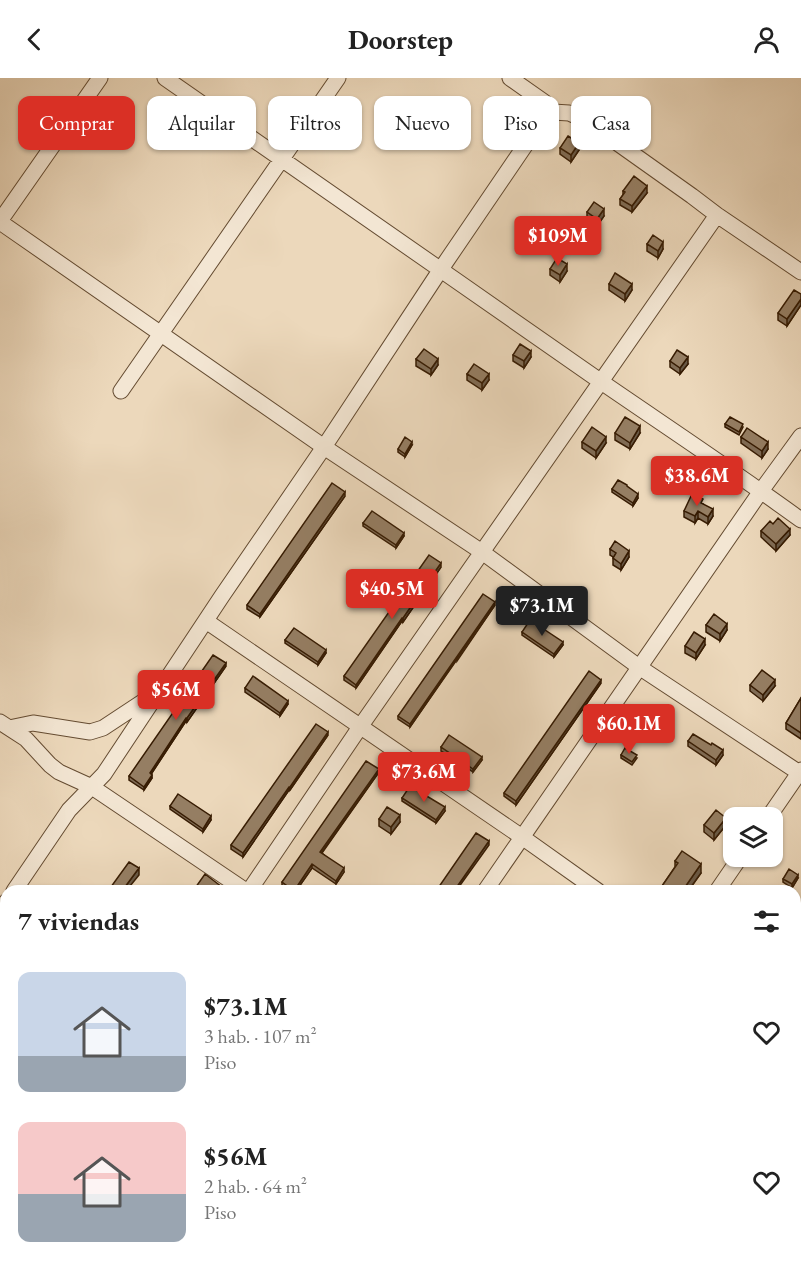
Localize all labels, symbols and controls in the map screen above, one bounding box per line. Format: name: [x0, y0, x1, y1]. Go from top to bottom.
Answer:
text: Doorstep: [348, 22, 453, 57]
icon: back: [18, 23, 51, 56]
icon: person: [750, 23, 783, 56]
chip: Comprar: [18, 96, 135, 150]
chip: Alquilar: [147, 96, 256, 150]
chip: Filtros: [268, 96, 362, 150]
chip: Nuevo: [374, 96, 471, 150]
chip: Piso: [483, 96, 559, 150]
chip: Casa: [571, 96, 651, 150]
pin: $109M: [516, 216, 600, 267]
text: $109M: [528, 222, 588, 248]
pin: $38.6M: [648, 456, 746, 507]
text: $38.6M: [665, 462, 729, 488]
pin: $40.5M: [343, 569, 441, 620]
text: $40.5M: [360, 575, 424, 601]
pin: $73.1M: [493, 586, 591, 637]
text: $73.1M: [510, 592, 574, 618]
pin: $56M: [140, 670, 212, 721]
text: $56M: [152, 676, 200, 702]
pin: $60.1M: [580, 704, 678, 755]
text: $60.1M: [597, 710, 661, 736]
pin: $73.6M: [375, 752, 473, 803]
text: $73.6M: [392, 758, 456, 784]
map controls: [723, 807, 783, 867]
button: layers: [723, 807, 783, 867]
text: 7 viviendas: [18, 904, 139, 938]
icon: filters: [750, 905, 783, 938]
text: $73.1M: [204, 989, 288, 1023]
icon: home: [66, 996, 138, 1068]
icon: heart: [750, 1016, 783, 1049]
text: 3 hab. · 107 m²: [204, 1023, 317, 1049]
text: Piso: [204, 1049, 236, 1075]
text: $56M: [204, 1139, 267, 1173]
icon: home: [66, 1146, 138, 1218]
icon: heart: [750, 1166, 783, 1199]
text: 2 hab. · 64 m²: [204, 1173, 307, 1199]
text: Piso: [204, 1199, 236, 1225]

